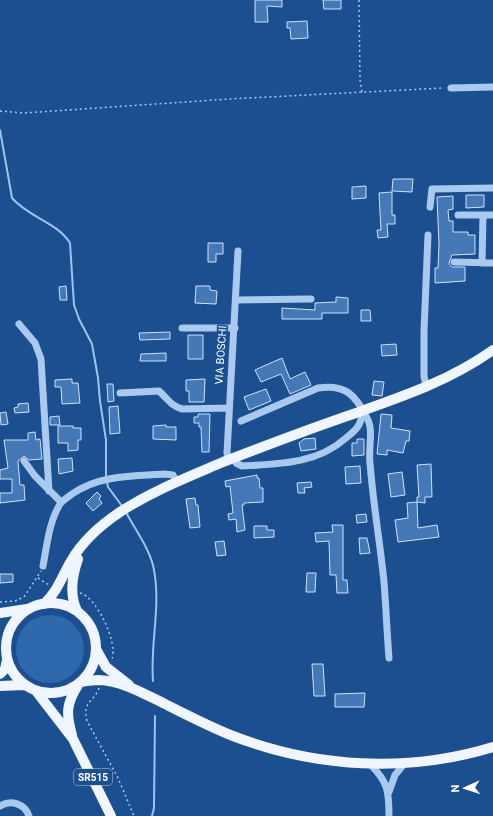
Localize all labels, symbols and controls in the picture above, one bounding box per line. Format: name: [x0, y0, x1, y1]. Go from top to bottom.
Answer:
street label: VIA BOSCHI: [212, 325, 230, 385]
north arrow: [445, 768, 485, 808]
road number: SR515: [74, 769, 112, 785]
text: N: [449, 784, 462, 793]

